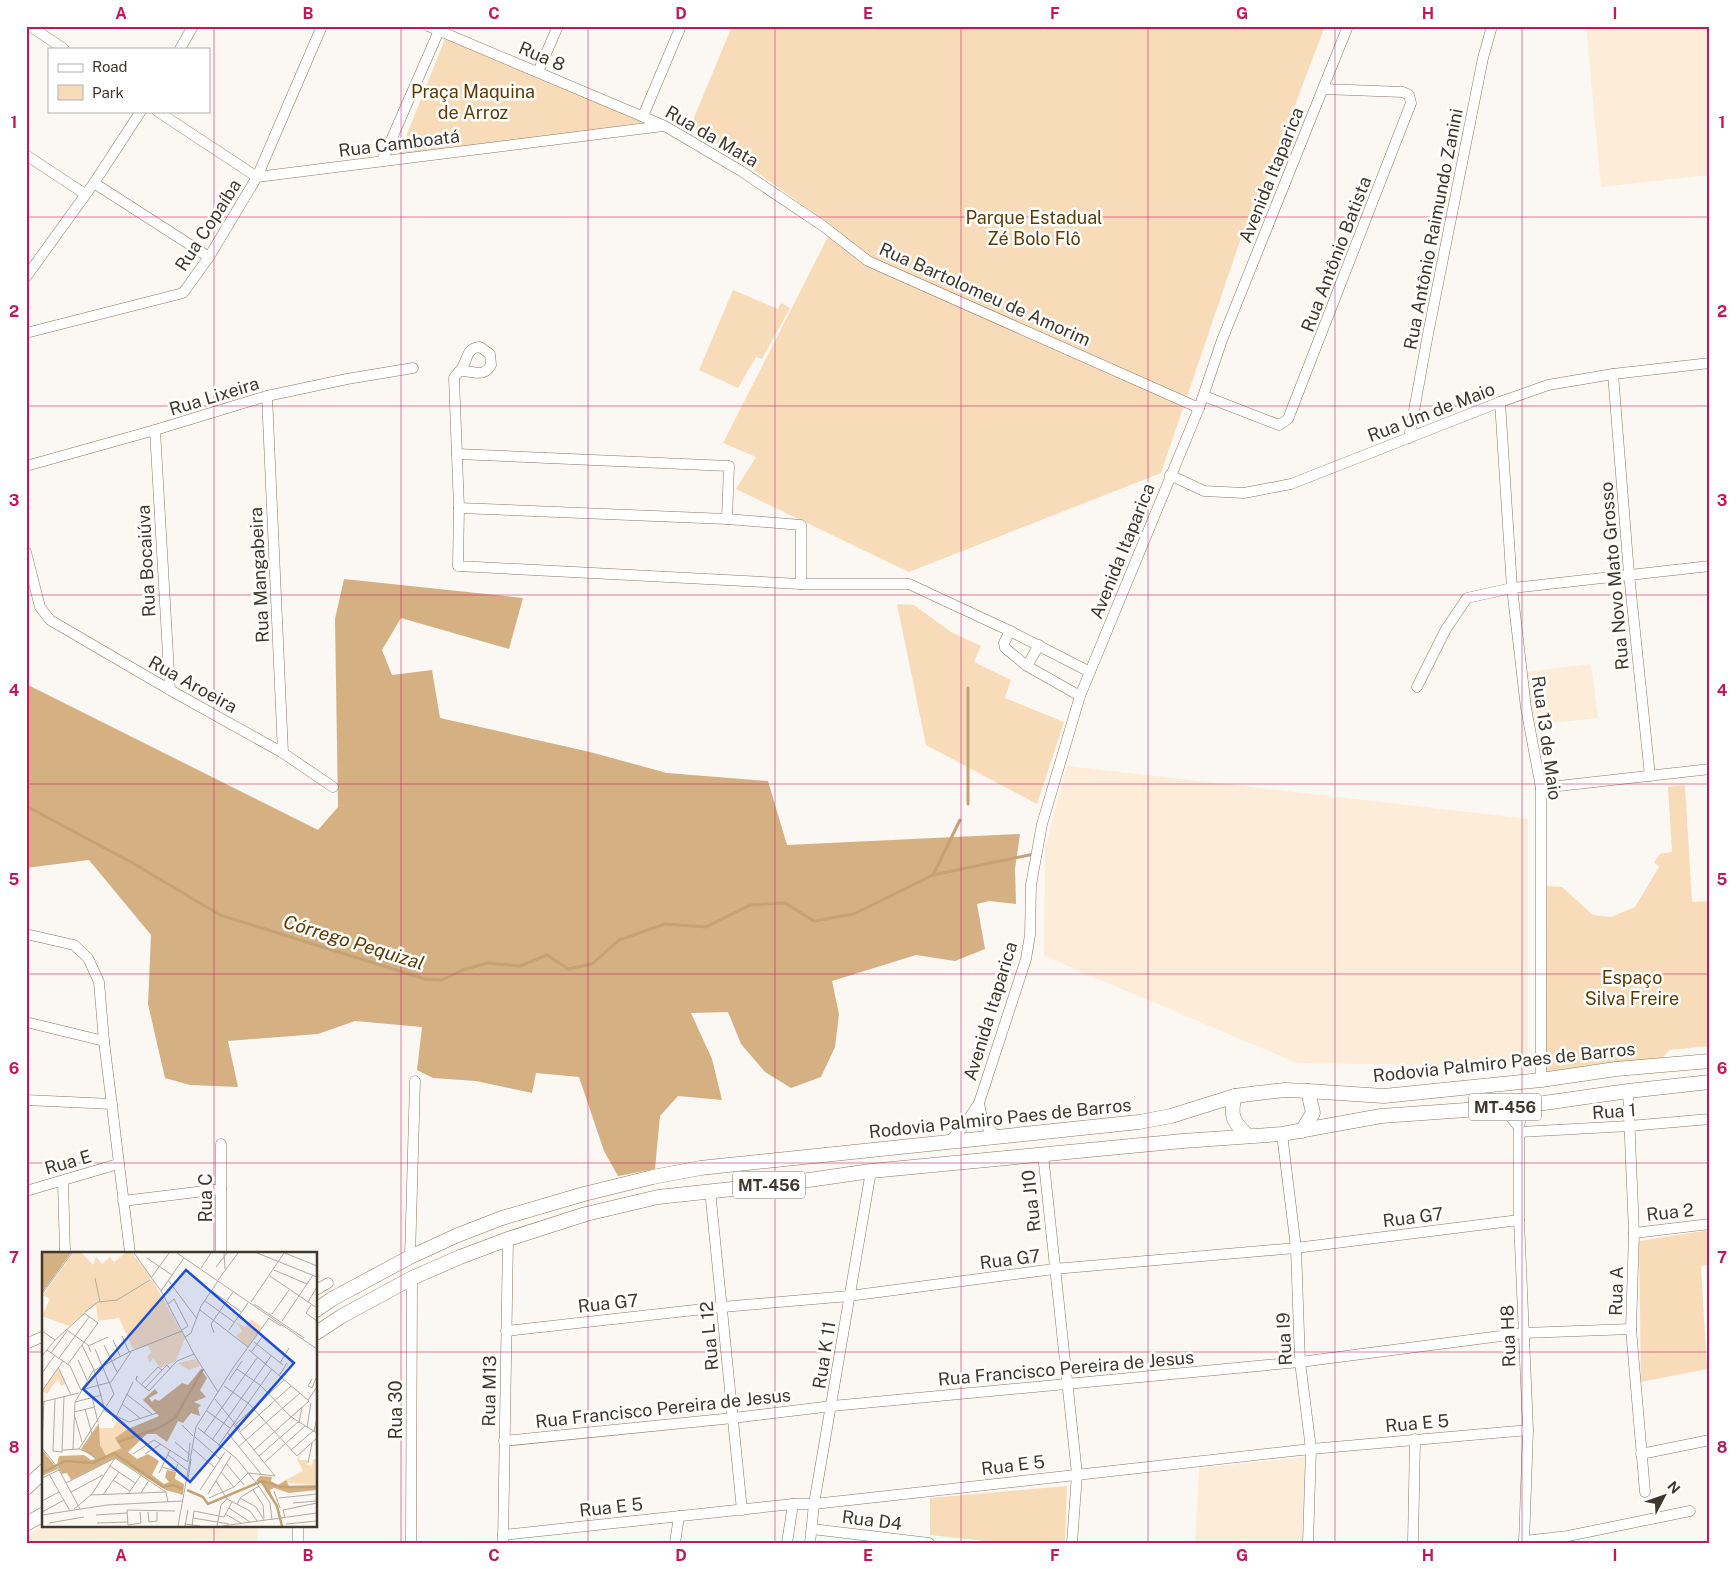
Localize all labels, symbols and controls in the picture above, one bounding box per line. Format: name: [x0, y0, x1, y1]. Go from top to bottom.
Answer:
text: A: [115, 4, 127, 23]
text: B: [303, 4, 314, 23]
text: C: [488, 4, 500, 23]
text: D: [675, 4, 687, 23]
text: E: [863, 4, 873, 23]
text: F: [1050, 4, 1060, 23]
text: G: [1236, 4, 1248, 23]
text: H: [1422, 4, 1434, 23]
text: I: [1613, 4, 1617, 23]
street label: Rua 8: [516, 37, 568, 75]
legend: [48, 48, 210, 112]
text: Road: [92, 58, 128, 75]
park label: Praça Maquina de Arroz: [411, 81, 535, 123]
text: Park: [92, 84, 124, 101]
street label: Rua da Mata: [662, 101, 762, 171]
street label: Avenida Itaparica: [1234, 104, 1308, 246]
street label: Rua Antônio Raimundo Zanini: [1399, 107, 1467, 351]
text: 1: [11, 113, 17, 132]
text: 1: [1719, 113, 1725, 132]
street label: Rua Camboatá: [337, 125, 461, 161]
street label: Rua Antônio Batista: [1297, 173, 1375, 335]
street label: Rua Copaíba: [171, 175, 245, 275]
park label: Parque Estadual Zé Bolo Flô: [965, 207, 1103, 249]
street label: Rua Bartolomeu de Amorim: [876, 238, 1094, 350]
text: 2: [9, 302, 19, 321]
text: 2: [1717, 302, 1727, 321]
street label: Rua Lixeira: [166, 372, 262, 420]
street label: Rua Um de Maio: [1364, 378, 1498, 446]
street label: Avenida Itaparica: [1085, 480, 1159, 622]
street label: Rua Novo Mato Grosso: [1595, 481, 1633, 671]
text: 3: [9, 491, 19, 510]
text: 3: [1717, 491, 1727, 510]
street label: Rua Bocaiúva: [133, 504, 159, 618]
street label: Rua Mangabeira: [245, 506, 273, 644]
street label: Rua Aroeira: [145, 651, 241, 717]
street label: Rua 13 de Maio: [1528, 675, 1566, 801]
text: 4: [9, 681, 20, 700]
text: 4: [1717, 681, 1728, 700]
text: 5: [9, 870, 20, 889]
text: 5: [1717, 870, 1728, 889]
water label: Córrego Pequizal: [281, 910, 427, 974]
street label: Avenida Itaparica: [959, 939, 1021, 1083]
park label: Espaço Silva Freire: [1585, 967, 1679, 1009]
street label: Rodovia Palmiro Paes de Barros: [1372, 1038, 1636, 1086]
text: 6: [9, 1059, 19, 1078]
text: 6: [1717, 1059, 1727, 1078]
street label: Rodovia Palmiro Paes de Barros: [868, 1094, 1132, 1142]
road number: MT-456: [1469, 1094, 1541, 1120]
street label: Rua 1: [1591, 1099, 1637, 1123]
street label: Rua E: [42, 1145, 94, 1179]
street label: Rua J10: [1017, 1169, 1045, 1233]
road number: MT-456: [733, 1172, 805, 1198]
street label: Rua C: [195, 1173, 216, 1223]
street label: Rua 2: [1645, 1199, 1695, 1225]
street label: Rua G7: [1382, 1203, 1444, 1231]
street label: Rua G7: [979, 1245, 1041, 1273]
text: 7: [9, 1248, 19, 1267]
text: 7: [1717, 1248, 1727, 1267]
inset map: [42, 1252, 318, 1526]
street label: Rua A: [1605, 1266, 1627, 1316]
street label: Rua G7: [577, 1289, 639, 1317]
street label: Rua L 12: [696, 1300, 722, 1372]
street label: Rua H8: [1496, 1305, 1520, 1367]
street label: Rua I9: [1272, 1312, 1296, 1366]
street label: Rua K 11: [808, 1320, 840, 1390]
street label: Rua Francisco Pereira de Jesus: [937, 1346, 1195, 1390]
street label: Rua M13: [478, 1355, 500, 1427]
street label: Rua 30: [385, 1380, 406, 1440]
street label: Rua Francisco Pereira de Jesus: [534, 1384, 792, 1432]
street label: Rua E 5: [1384, 1410, 1450, 1436]
text: 8: [9, 1438, 20, 1457]
text: 8: [1717, 1438, 1728, 1457]
street label: Rua E 5: [980, 1451, 1046, 1479]
north arrow: [1638, 1472, 1688, 1522]
text: N: [1664, 1478, 1683, 1497]
street label: Rua E 5: [578, 1493, 644, 1521]
street label: Rua D4: [841, 1506, 903, 1534]
text: A: [115, 1546, 127, 1565]
text: B: [303, 1546, 314, 1565]
text: C: [488, 1546, 500, 1565]
text: D: [675, 1546, 687, 1565]
text: E: [863, 1546, 873, 1565]
text: F: [1050, 1546, 1060, 1565]
text: G: [1236, 1546, 1248, 1565]
text: H: [1422, 1546, 1434, 1565]
text: I: [1613, 1546, 1617, 1565]

